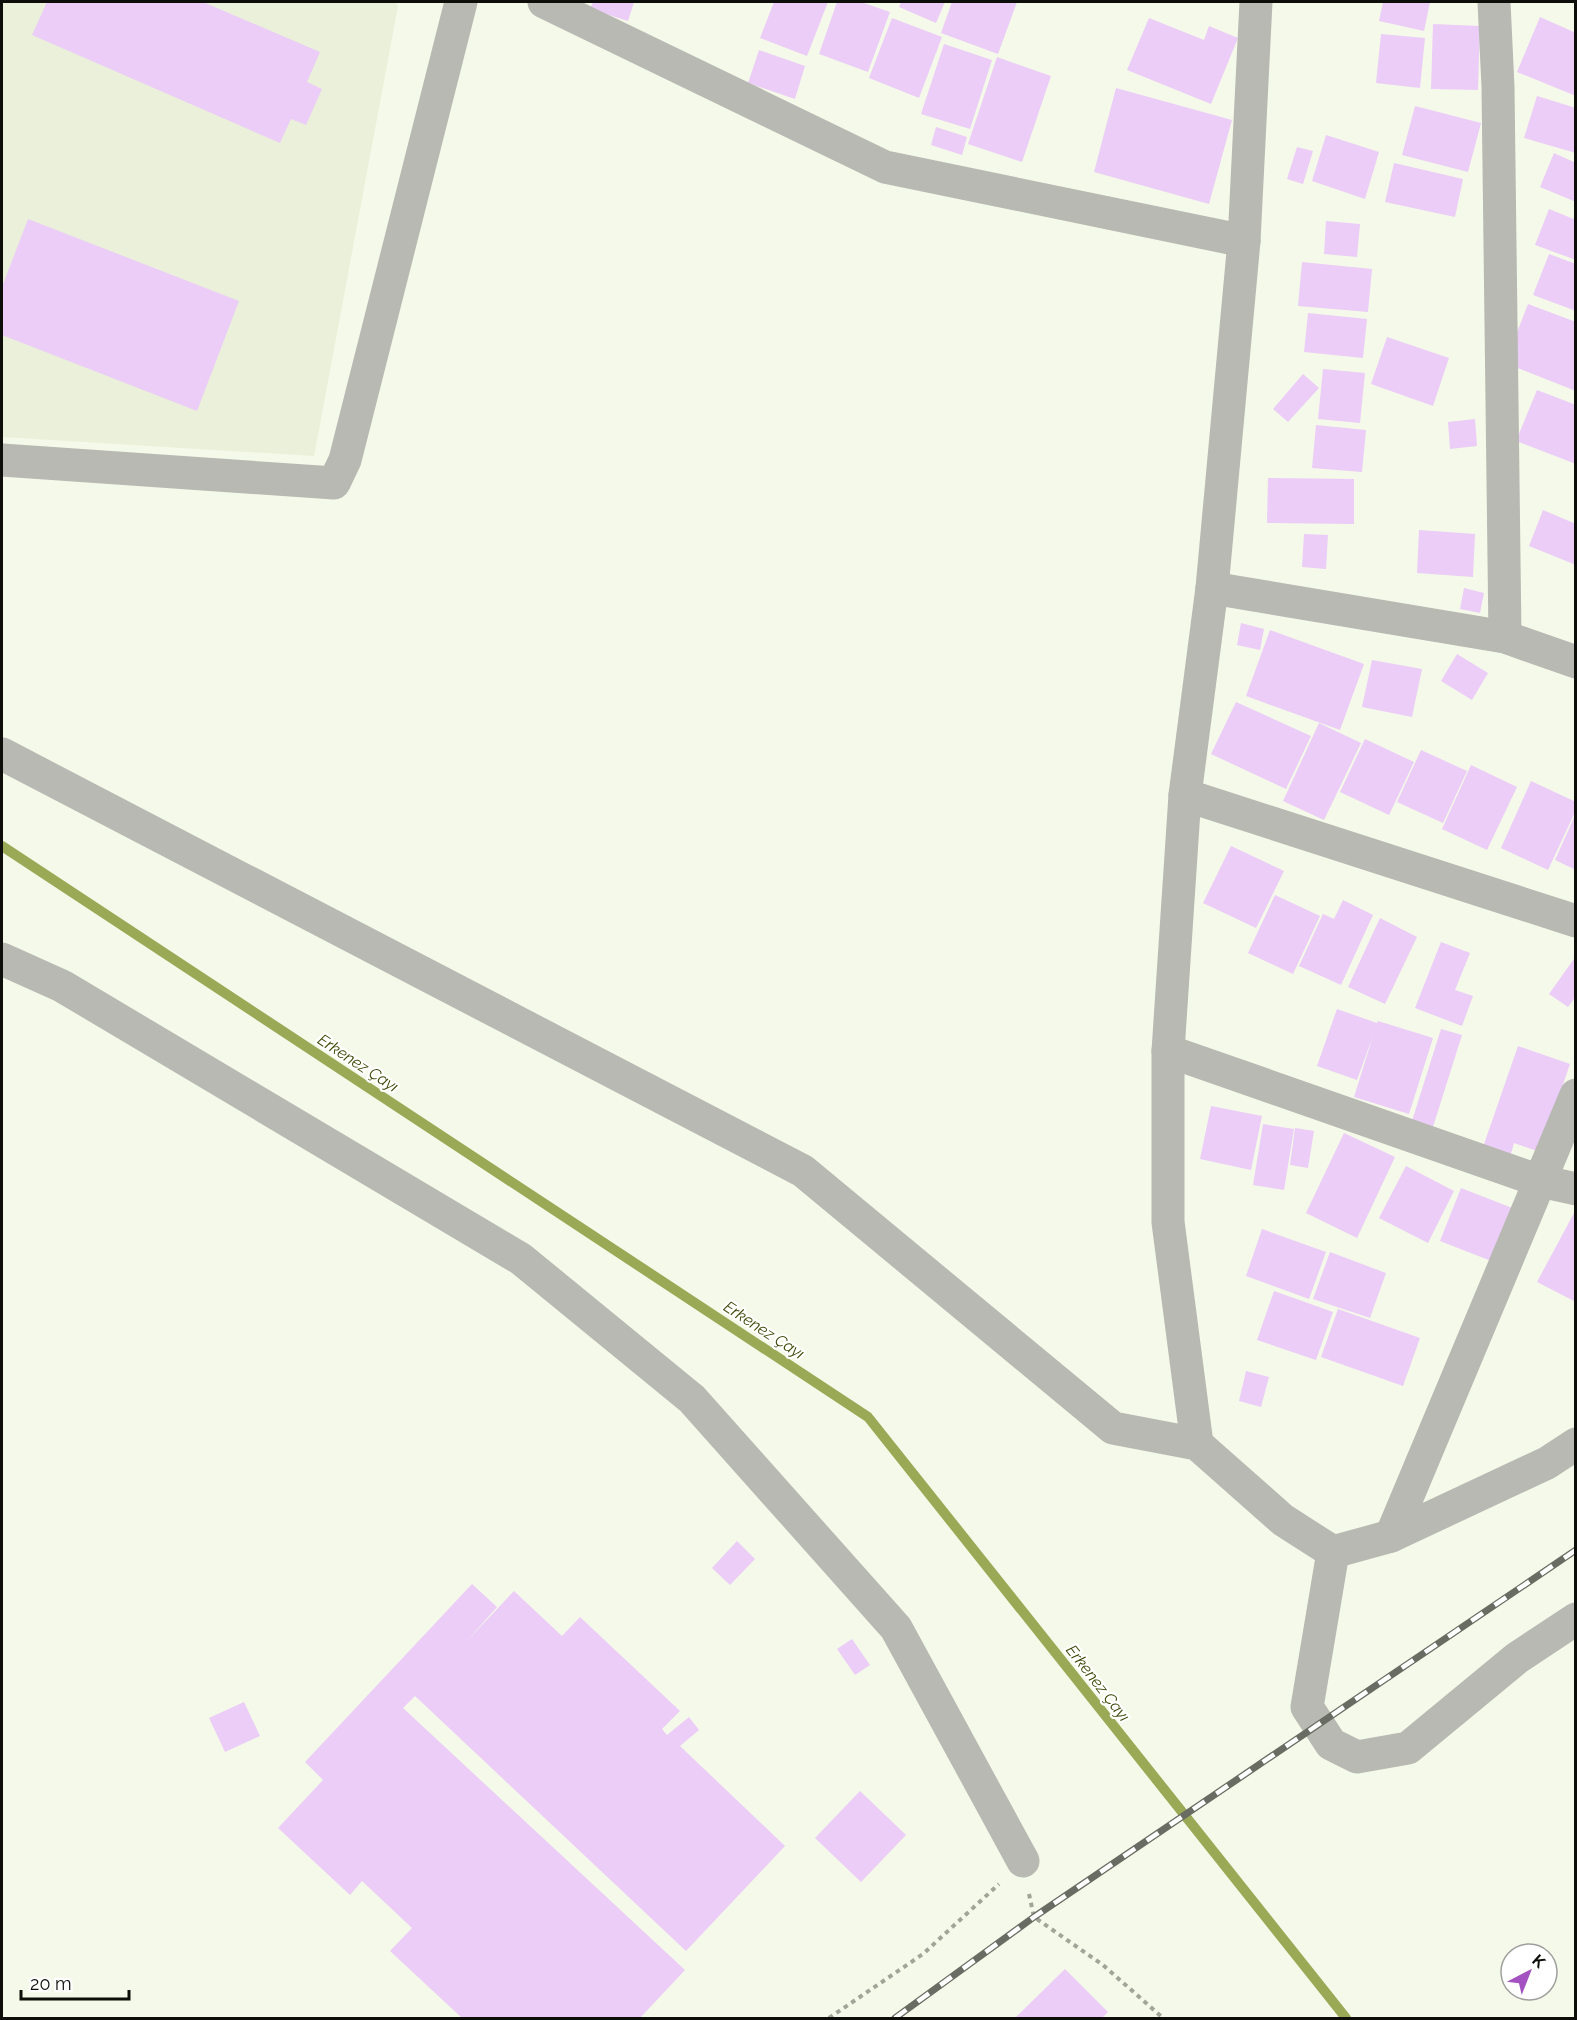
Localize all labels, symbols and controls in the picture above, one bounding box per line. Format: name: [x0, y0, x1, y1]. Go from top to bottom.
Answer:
water label: Erkenez Çayı: [314, 1030, 402, 1096]
water label: Erkenez Çayı: [720, 1297, 808, 1363]
water label: Erkenez Çayı: [1062, 1641, 1134, 1725]
north arrow: [1499, 1942, 1559, 2002]
text: K: [1528, 1951, 1549, 1972]
scale bar: [21, 1963, 129, 2001]
text: 20 m: [30, 1973, 72, 1994]

